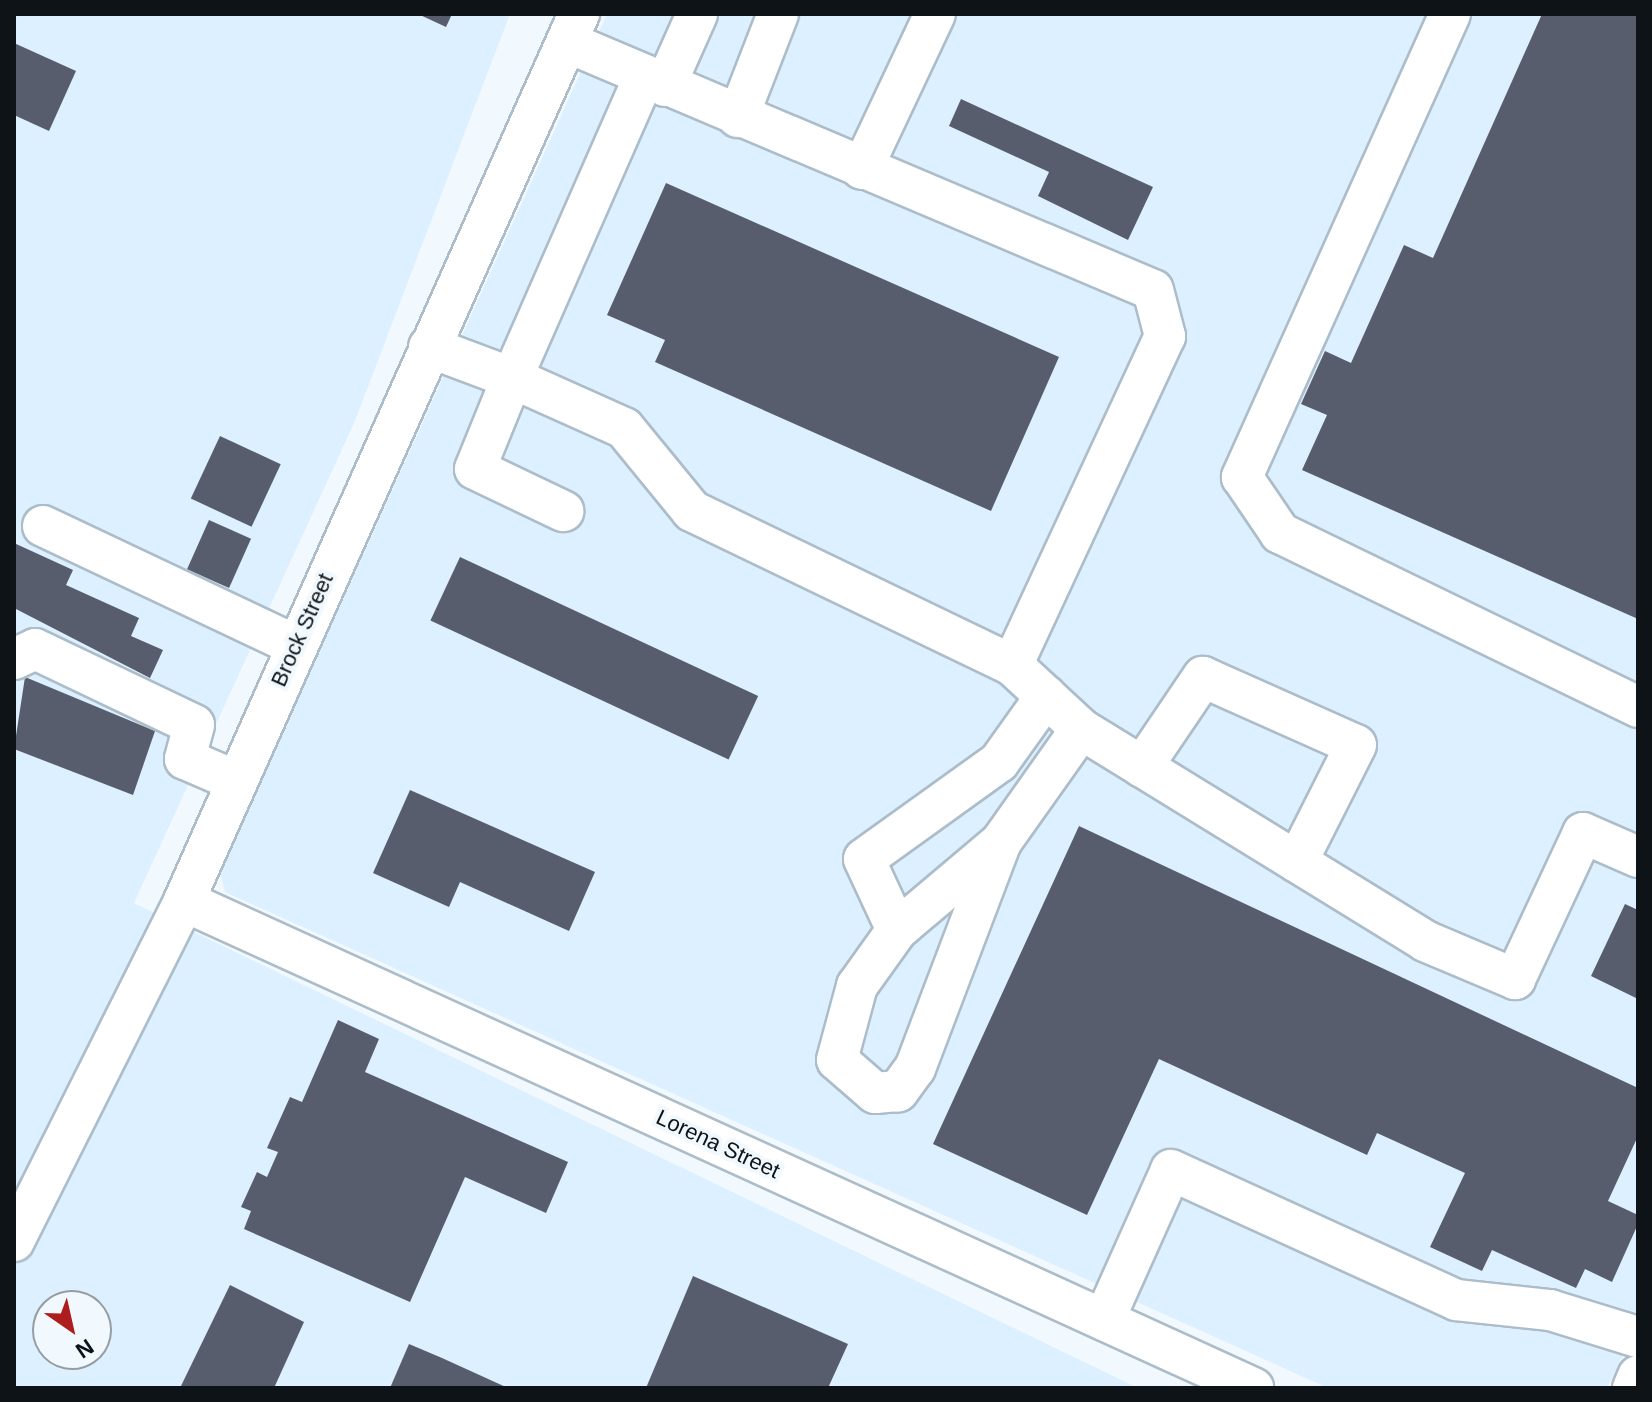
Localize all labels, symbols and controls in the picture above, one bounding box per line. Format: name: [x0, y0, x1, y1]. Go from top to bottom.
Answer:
street label: Brock Street: [265, 569, 339, 691]
street label: Lorena Street: [652, 1104, 784, 1184]
north arrow: [32, 1290, 112, 1370]
text: N: [71, 1334, 98, 1363]

